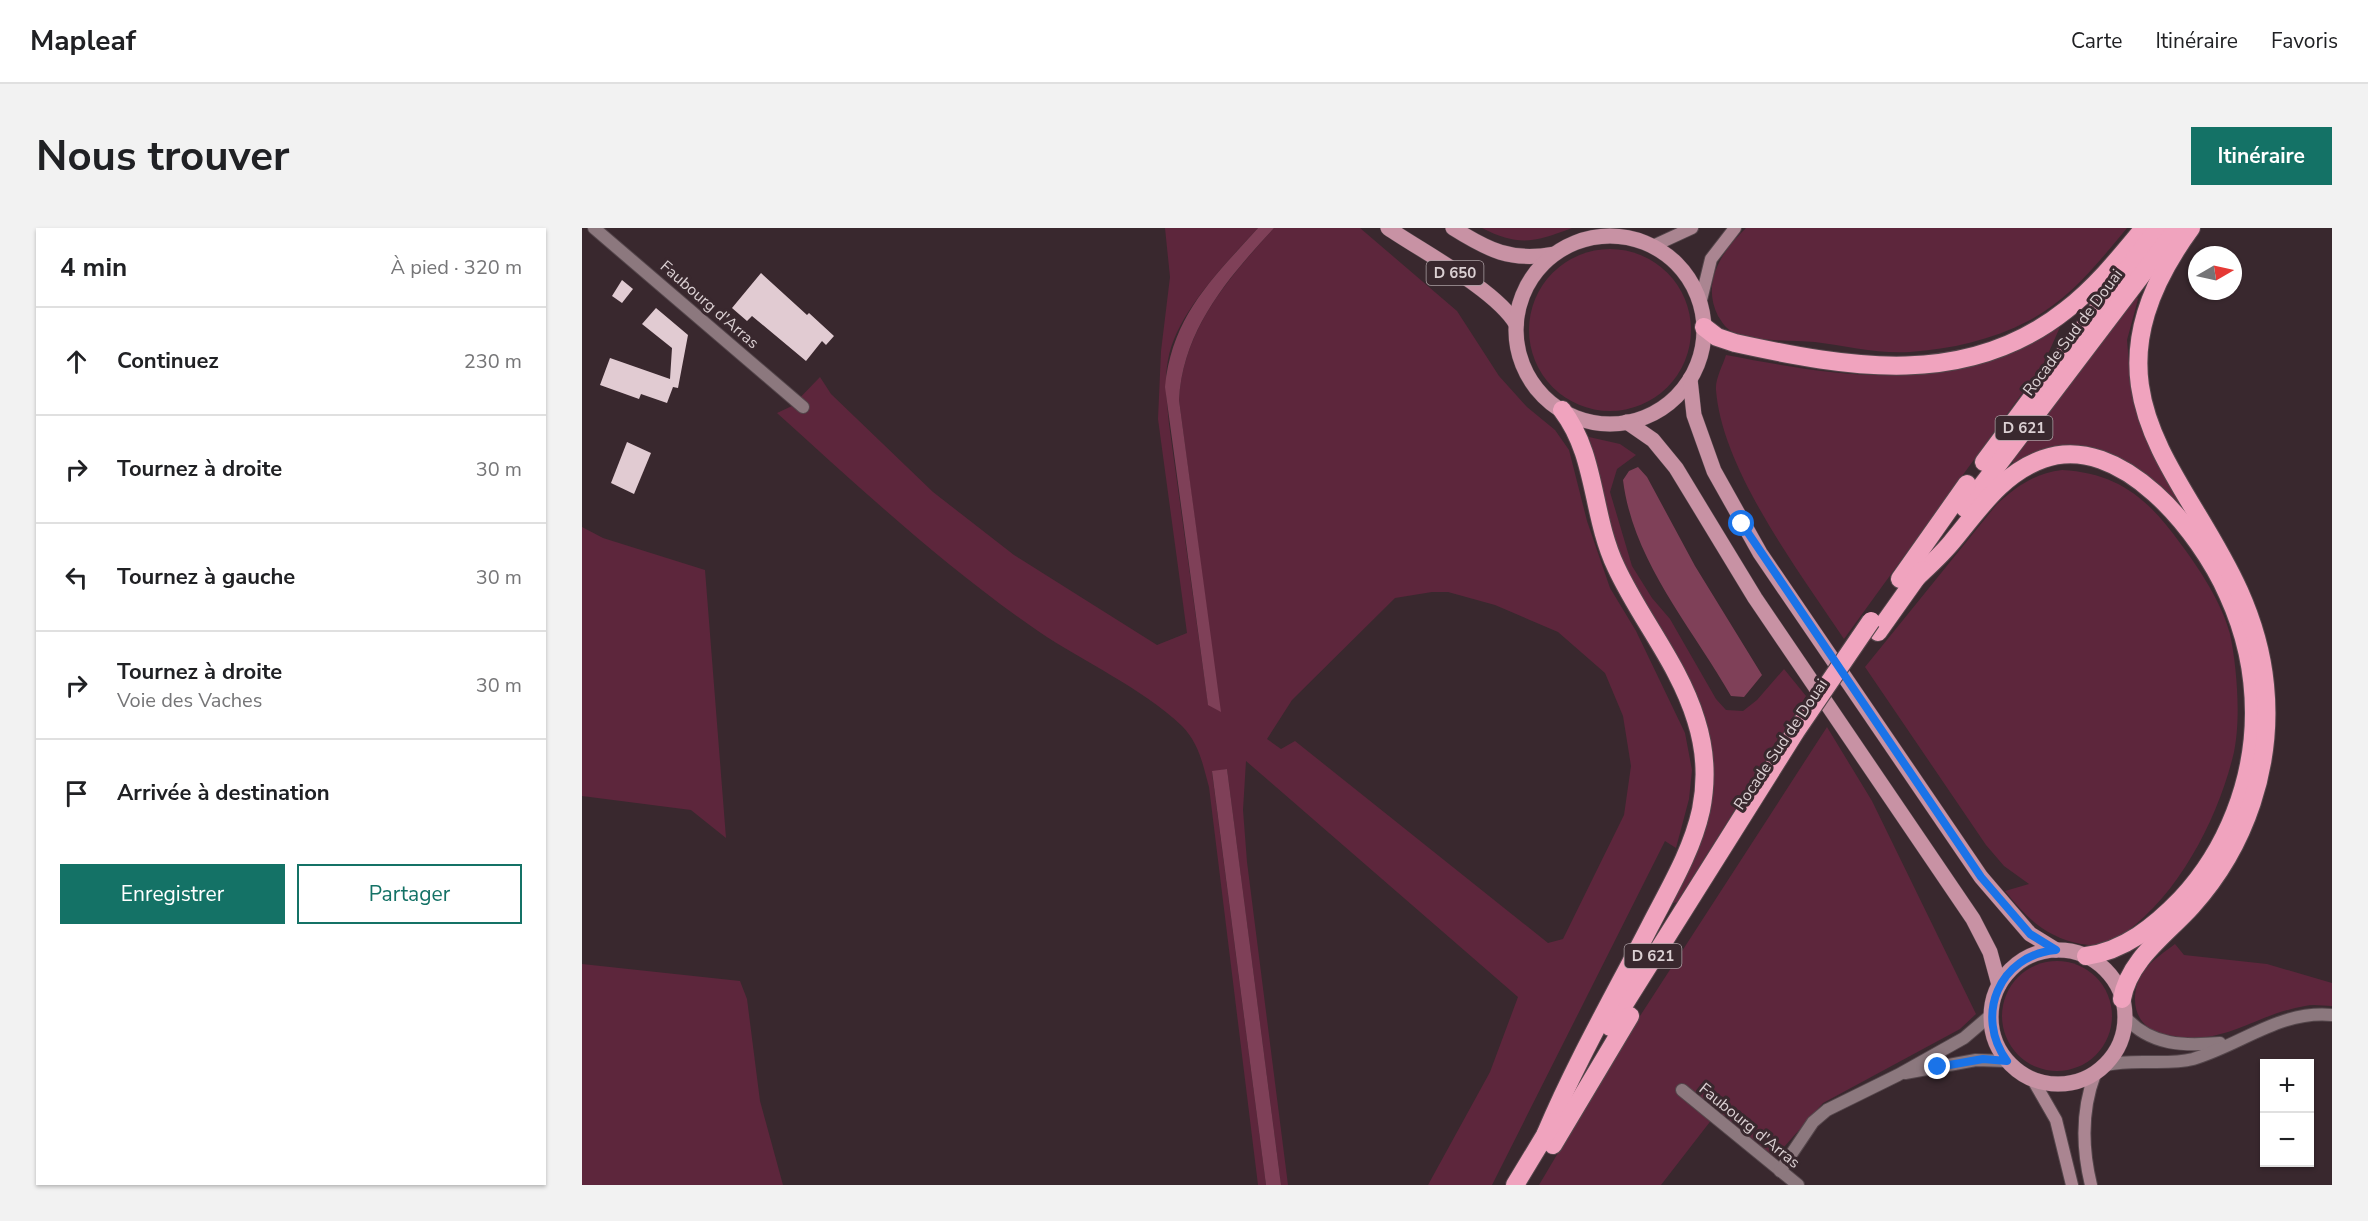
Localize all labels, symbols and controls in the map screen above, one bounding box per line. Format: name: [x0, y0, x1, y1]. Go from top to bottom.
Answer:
text: Mapleaf: [30, 22, 136, 60]
text: Carte: [2071, 27, 2122, 55]
text: Itinéraire: [2155, 27, 2238, 55]
text: Favoris: [2271, 27, 2338, 55]
button: Itinéraire: [2191, 127, 2332, 185]
text: Nous trouver: [36, 128, 289, 185]
north arrow: [2188, 246, 2242, 300]
text: 4 min: [60, 250, 127, 285]
text: À pied · 320 m: [391, 254, 522, 281]
street label: Faubourg d'Arras: [655, 256, 763, 354]
road number: D 650: [1426, 261, 1484, 285]
street label: Rocade Sud de Douai: [2018, 265, 2128, 400]
icon: ahead: [60, 345, 93, 378]
text: Continuez: [117, 346, 219, 376]
text: 230 m: [464, 348, 522, 375]
road number: D 621: [1996, 416, 2052, 440]
icon: right: [60, 453, 93, 486]
text: Tournez à droite: [117, 454, 282, 484]
text: 30 m: [476, 456, 522, 483]
route start: [1728, 510, 1754, 536]
icon: left: [60, 561, 93, 594]
text: Tournez à gauche: [117, 562, 295, 592]
text: 30 m: [476, 564, 522, 591]
text: Tournez à droite: [117, 657, 282, 687]
icon: right: [60, 669, 93, 702]
text: 30 m: [476, 672, 522, 699]
street label: Rocade Sud de Douai: [1729, 675, 1833, 814]
text: Voie des Vaches: [117, 687, 262, 714]
icon: arrive: [60, 777, 93, 810]
text: Arrivée à destination: [117, 778, 330, 808]
button: Enregistrer: [60, 864, 285, 924]
button: Partager: [297, 864, 522, 924]
road number: D 621: [1624, 944, 1682, 968]
route end: [1924, 1053, 1950, 1079]
map controls: [2260, 1059, 2314, 1167]
button: +: [2260, 1059, 2314, 1113]
street label: Faubourg d'Arras: [1694, 1078, 1805, 1173]
button: −: [2260, 1113, 2314, 1167]

